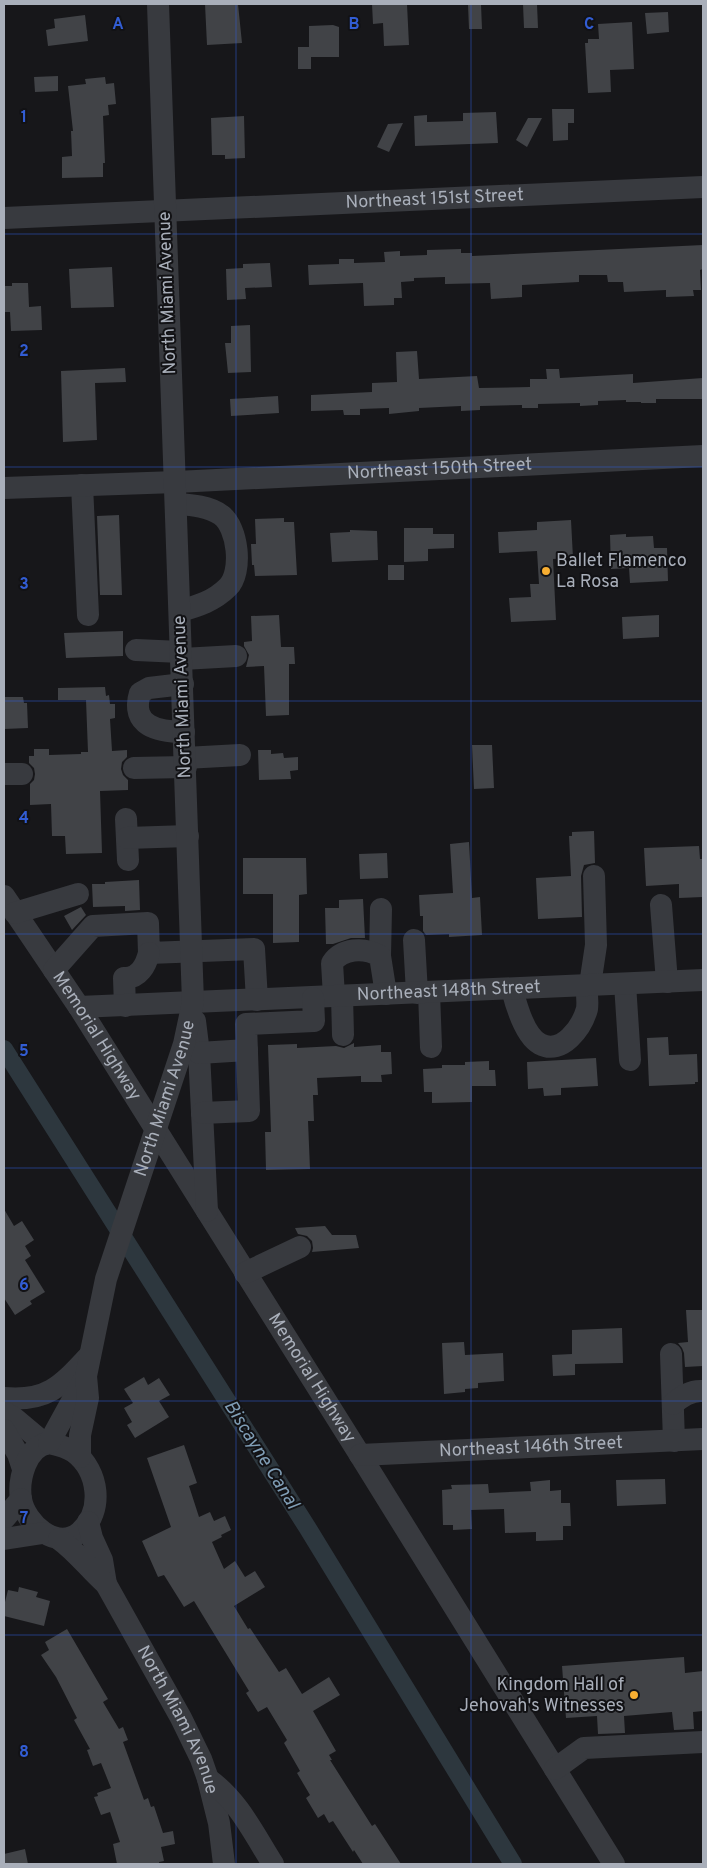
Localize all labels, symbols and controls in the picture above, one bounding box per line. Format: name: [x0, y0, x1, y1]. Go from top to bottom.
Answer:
text: A: [112, 15, 124, 35]
text: B: [348, 15, 360, 35]
text: C: [584, 15, 594, 35]
text: 1: [21, 108, 27, 128]
street label: Northeast 151st Street: [345, 183, 524, 214]
street label: North Miami Avenue: [154, 211, 182, 375]
text: 2: [19, 342, 29, 362]
street label: Northeast 150th Street: [347, 453, 533, 485]
place label: Ballet Flamenco La Rosa: [556, 550, 687, 594]
marker: Ballet Flamenco La Rosa: [540, 565, 552, 577]
text: 3: [19, 575, 29, 595]
street label: North Miami Avenue: [169, 615, 197, 779]
text: 4: [19, 809, 29, 829]
street label: Memorial Highway: [47, 967, 146, 1105]
street label: Northeast 148th Street: [356, 976, 541, 1006]
street label: North Miami Avenue: [129, 1018, 200, 1180]
text: 5: [19, 1042, 29, 1062]
text: 6: [19, 1276, 29, 1296]
street label: Memorial Highway: [262, 1309, 361, 1447]
water label: Biscayne Canal: [218, 1396, 305, 1515]
street label: Northeast 146th Street: [438, 1431, 623, 1463]
text: 7: [20, 1509, 28, 1529]
street label: North Miami Avenue: [131, 1641, 223, 1796]
place label: Kingdom Hall of Jehovah's Witnesses: [459, 1674, 624, 1718]
marker: Kingdom Hall of Jehovah's Witnesses: [628, 1689, 640, 1701]
text: 8: [19, 1743, 29, 1763]

